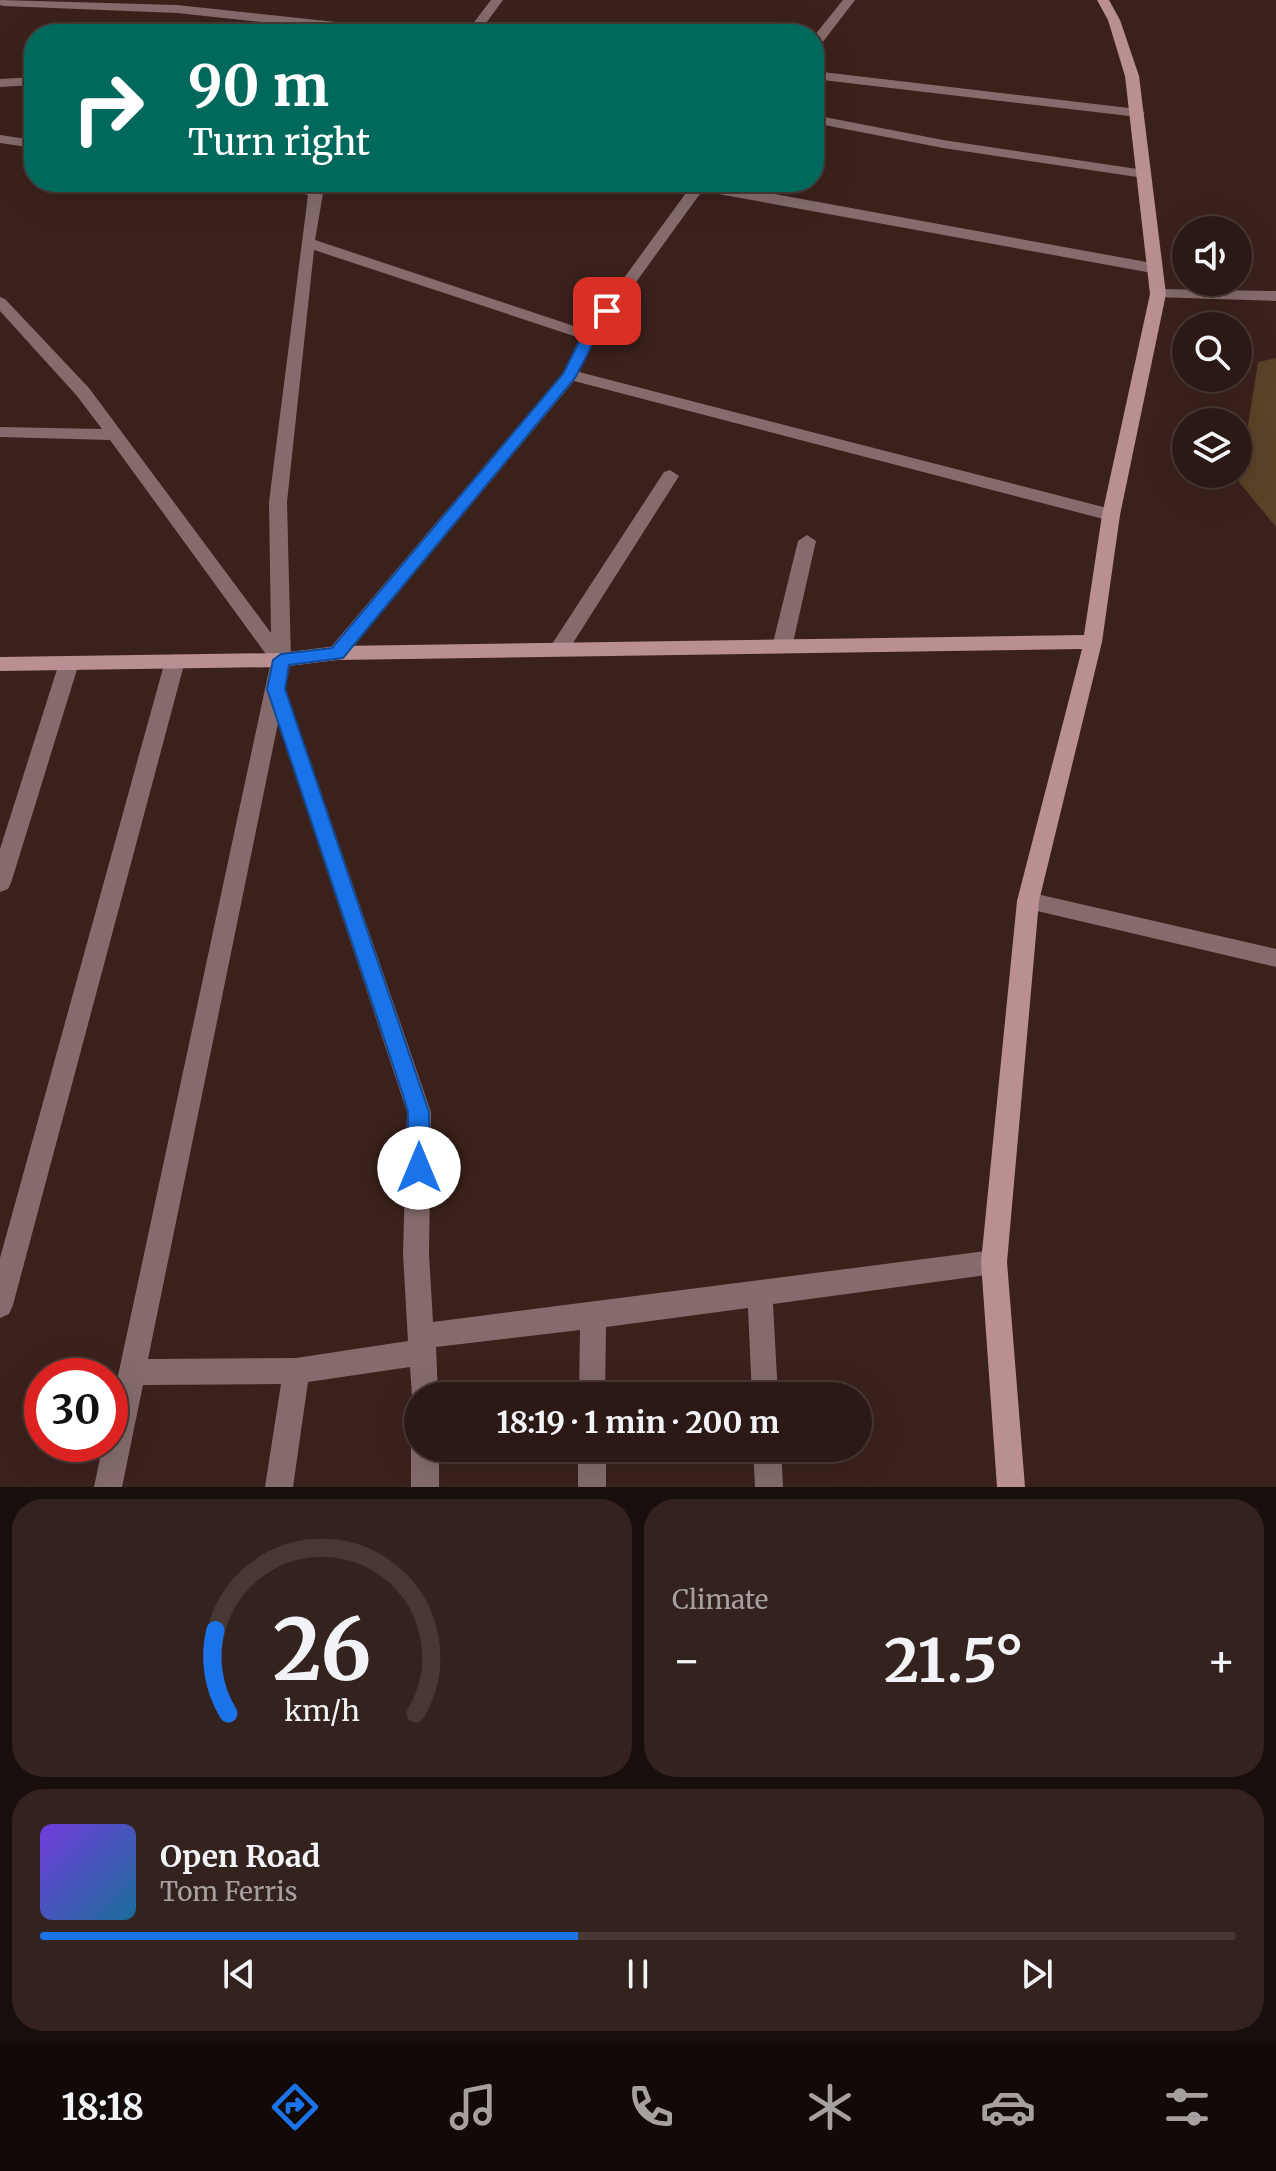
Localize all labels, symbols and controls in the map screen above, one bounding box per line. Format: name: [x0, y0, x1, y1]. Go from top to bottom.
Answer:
text: 90 m: [188, 51, 329, 121]
icon: right: [56, 56, 160, 160]
text: Turn right: [188, 120, 370, 165]
map controls: [1172, 216, 1252, 488]
button: sound: [1172, 216, 1252, 296]
pin: [573, 277, 641, 345]
icon: arrive: [585, 289, 629, 333]
button: search: [1172, 312, 1252, 392]
button: layers: [1172, 408, 1252, 488]
position arrow: [377, 1126, 461, 1210]
speed limit sign: 30: [24, 1358, 128, 1462]
text: 18:19 · 1 min · 200 m: [496, 1403, 780, 1441]
text: Climate: [672, 1583, 768, 1616]
text: 26: [273, 1598, 371, 1703]
text: 21.5°: [884, 1623, 1024, 1698]
text: −: [672, 1633, 701, 1688]
text: +: [1207, 1633, 1236, 1688]
text: km/h: [284, 1693, 360, 1729]
text: Open Road: [160, 1837, 320, 1875]
text: Tom Ferris: [160, 1875, 298, 1908]
icon: previous: [217, 1952, 261, 1996]
icon: pause: [616, 1952, 660, 1996]
icon: next: [1015, 1952, 1059, 1996]
icon: directions: [267, 2079, 323, 2135]
icon: music: [445, 2079, 501, 2135]
icon: phone: [623, 2079, 679, 2135]
icon: climate: [802, 2079, 858, 2135]
icon: car: [980, 2079, 1036, 2135]
icon: filters: [1159, 2079, 1215, 2135]
text: 18:18: [61, 2085, 144, 2130]

